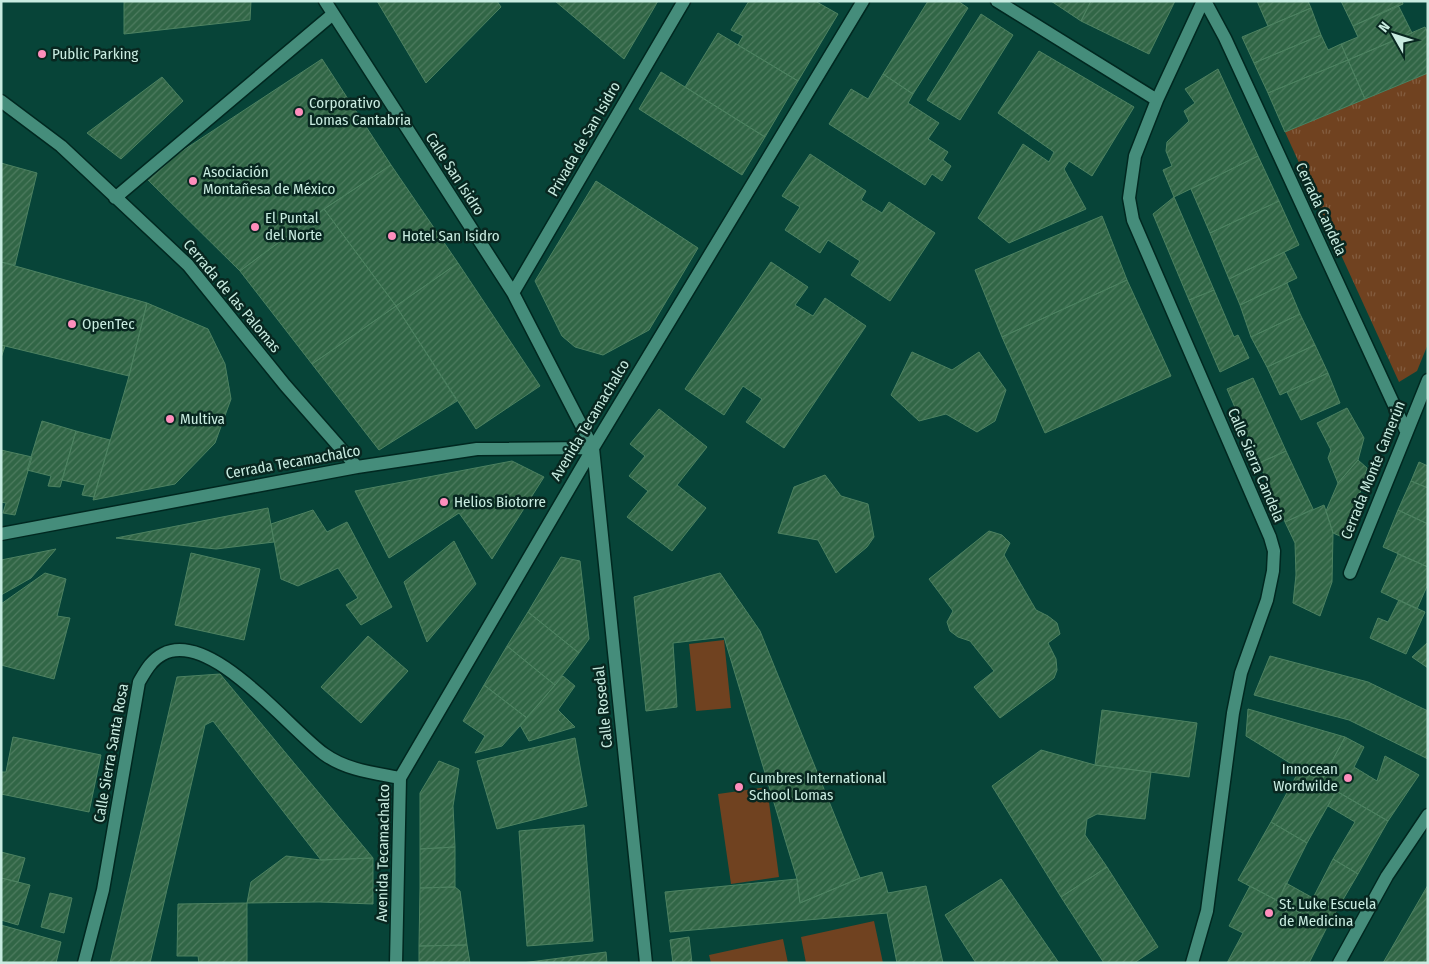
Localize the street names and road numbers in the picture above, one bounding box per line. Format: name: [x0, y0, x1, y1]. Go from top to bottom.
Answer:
street label: Privada de San Isidro: [544, 78, 624, 200]
street label: Calle San Isidro: [422, 129, 488, 219]
street label: Cerrada Candela: [1292, 160, 1350, 258]
street label: Cerrada de las Palomas: [179, 236, 285, 356]
street label: Avenida Tecamachalco: [547, 356, 633, 484]
street label: Cerrada Monte Camerún: [1337, 398, 1409, 542]
street label: Calle Sierra Candela: [1224, 405, 1288, 525]
street label: Cerrada Tecamachalco: [224, 441, 362, 483]
street label: Calle Rosedal: [590, 665, 616, 749]
street label: Calle Sierra Santa Rosa: [90, 682, 132, 824]
street label: Avenida Tecamachalco: [373, 784, 393, 922]

